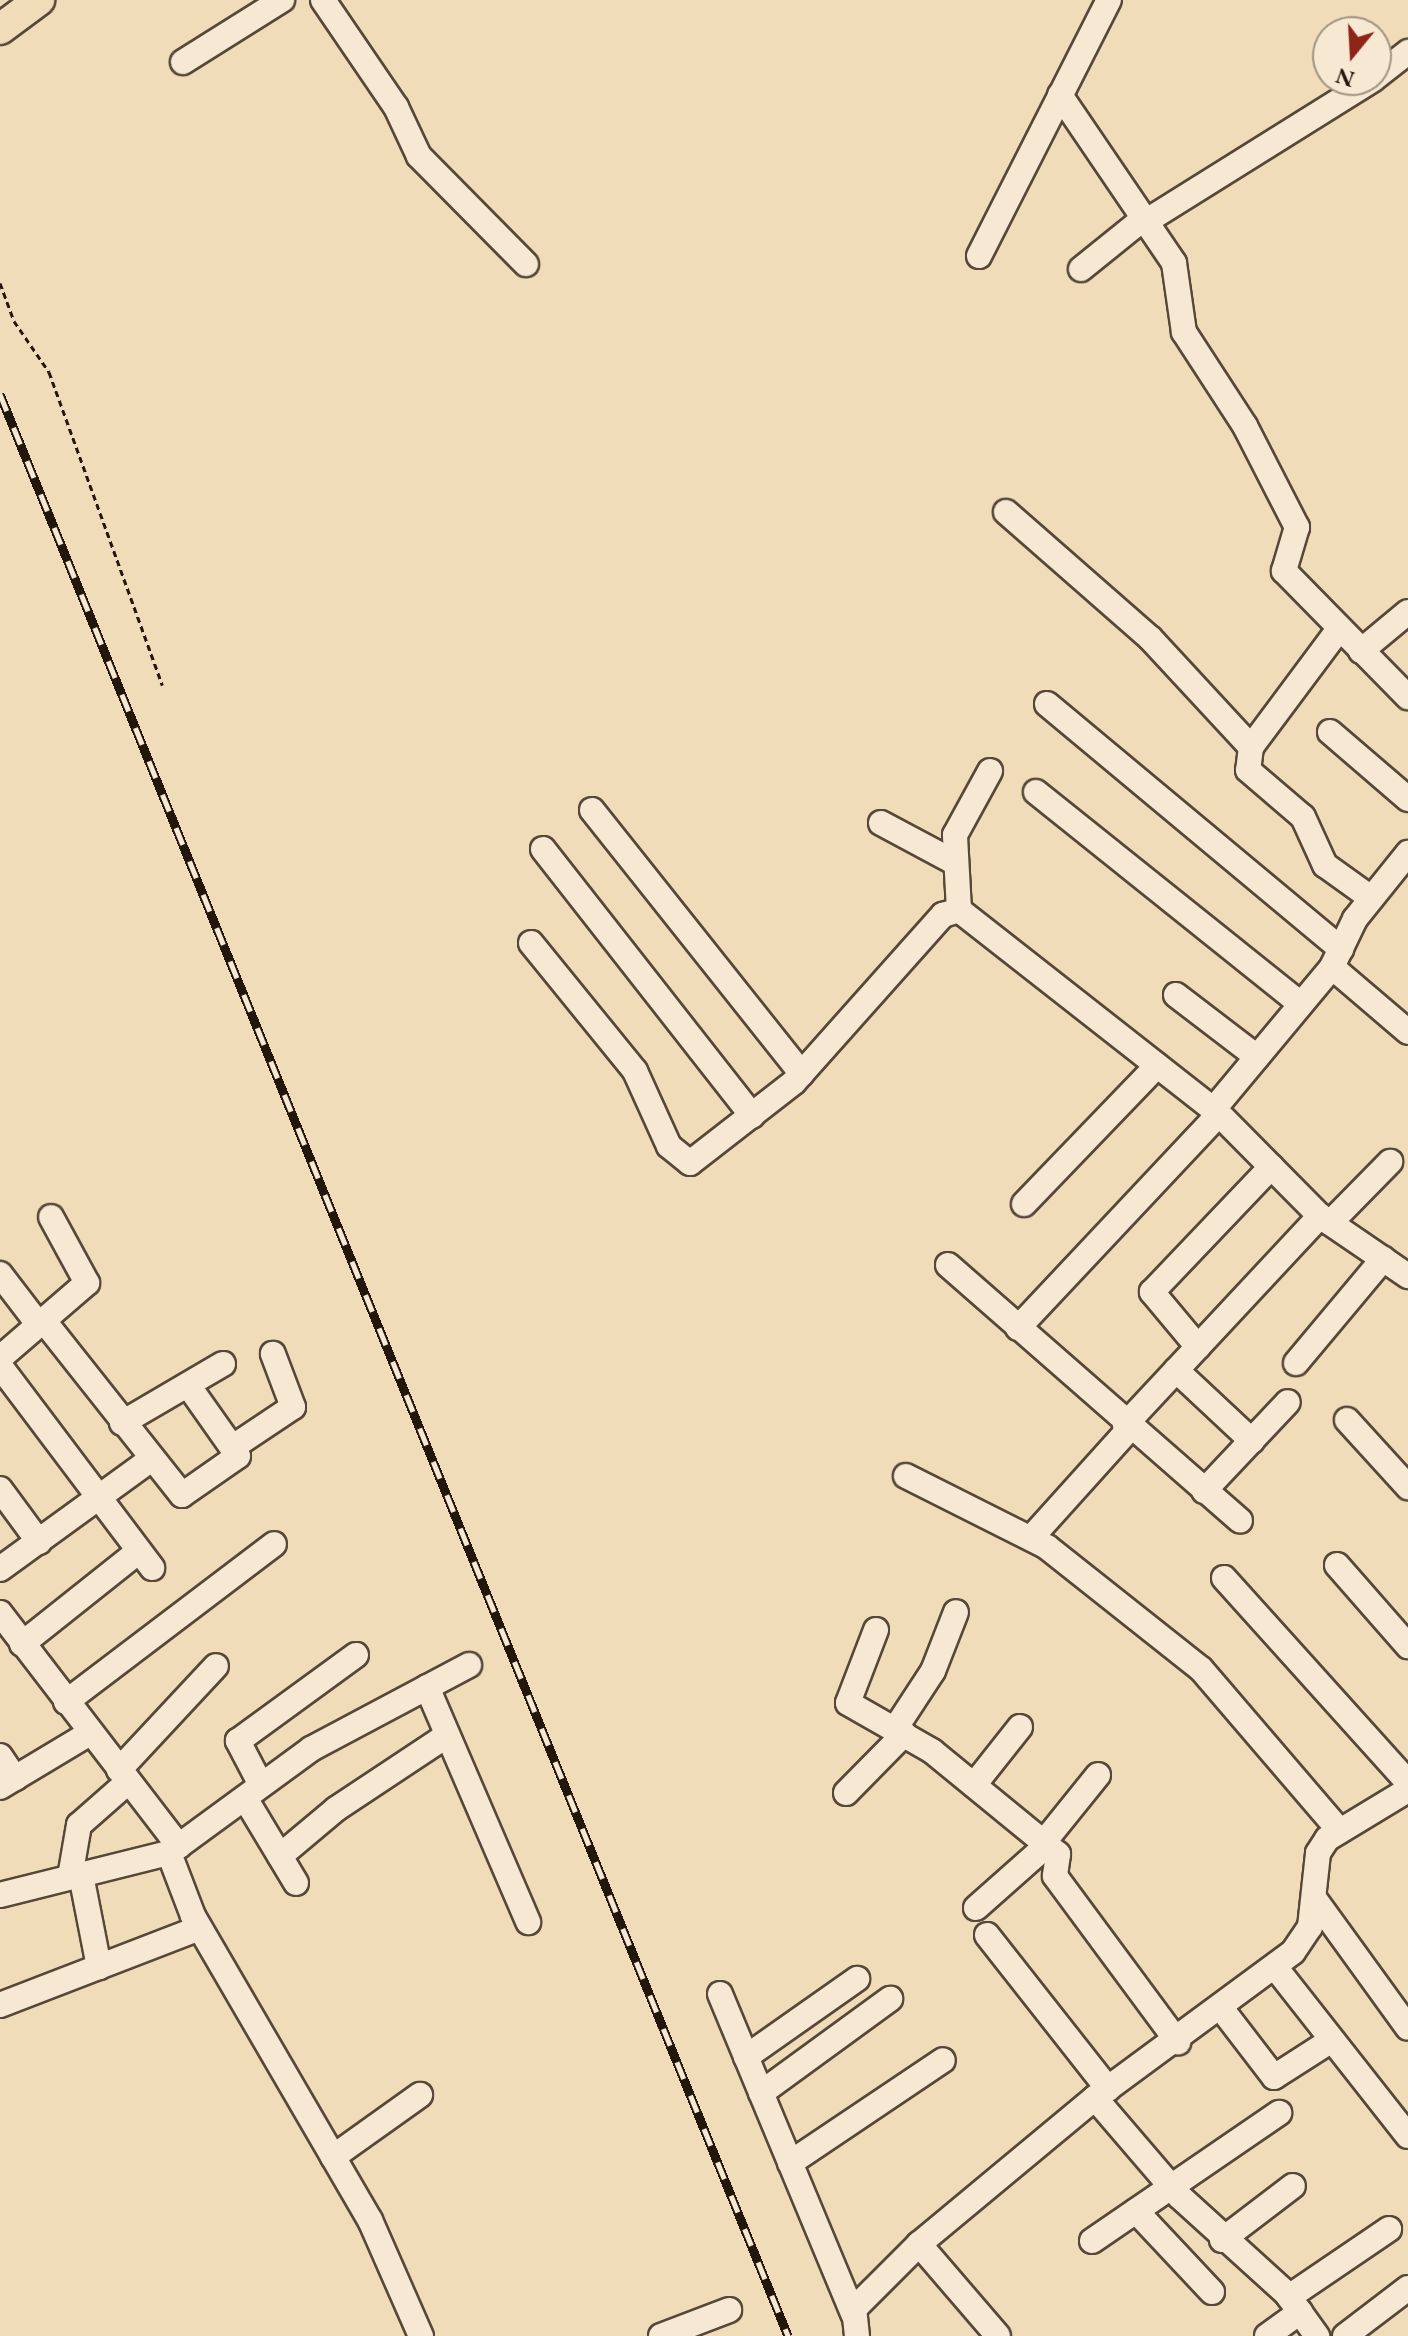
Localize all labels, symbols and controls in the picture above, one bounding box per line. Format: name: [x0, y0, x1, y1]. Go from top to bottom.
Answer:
north arrow: [1312, 16, 1392, 96]
text: N: [1332, 61, 1358, 94]

